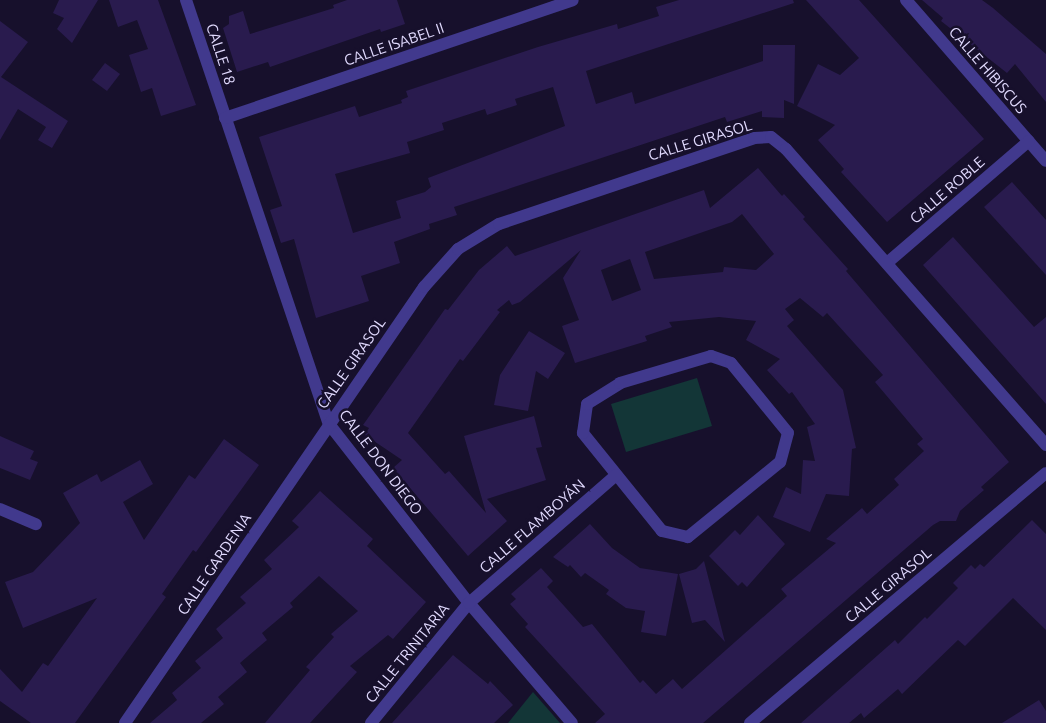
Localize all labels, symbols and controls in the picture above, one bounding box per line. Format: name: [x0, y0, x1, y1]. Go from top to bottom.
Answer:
street label: CALLE ISABEL II: [342, 18, 446, 70]
street label: CALLE 18: [203, 21, 239, 87]
street label: CALLE HIBISCUS: [945, 23, 1031, 117]
street label: CALLE GIRASOL: [646, 116, 754, 164]
street label: CALLE ROBLE: [906, 153, 988, 227]
street label: CALLE GIRASOL: [313, 314, 389, 412]
street label: CALLE DON DIEGO: [336, 406, 426, 518]
street label: CALLE FLAMBOYÁN: [476, 475, 588, 577]
street label: CALLE GARDENIA: [173, 510, 255, 618]
street label: CALLE GIRASOL: [841, 544, 935, 626]
street label: CALLE TRINITARIA: [361, 600, 453, 706]

